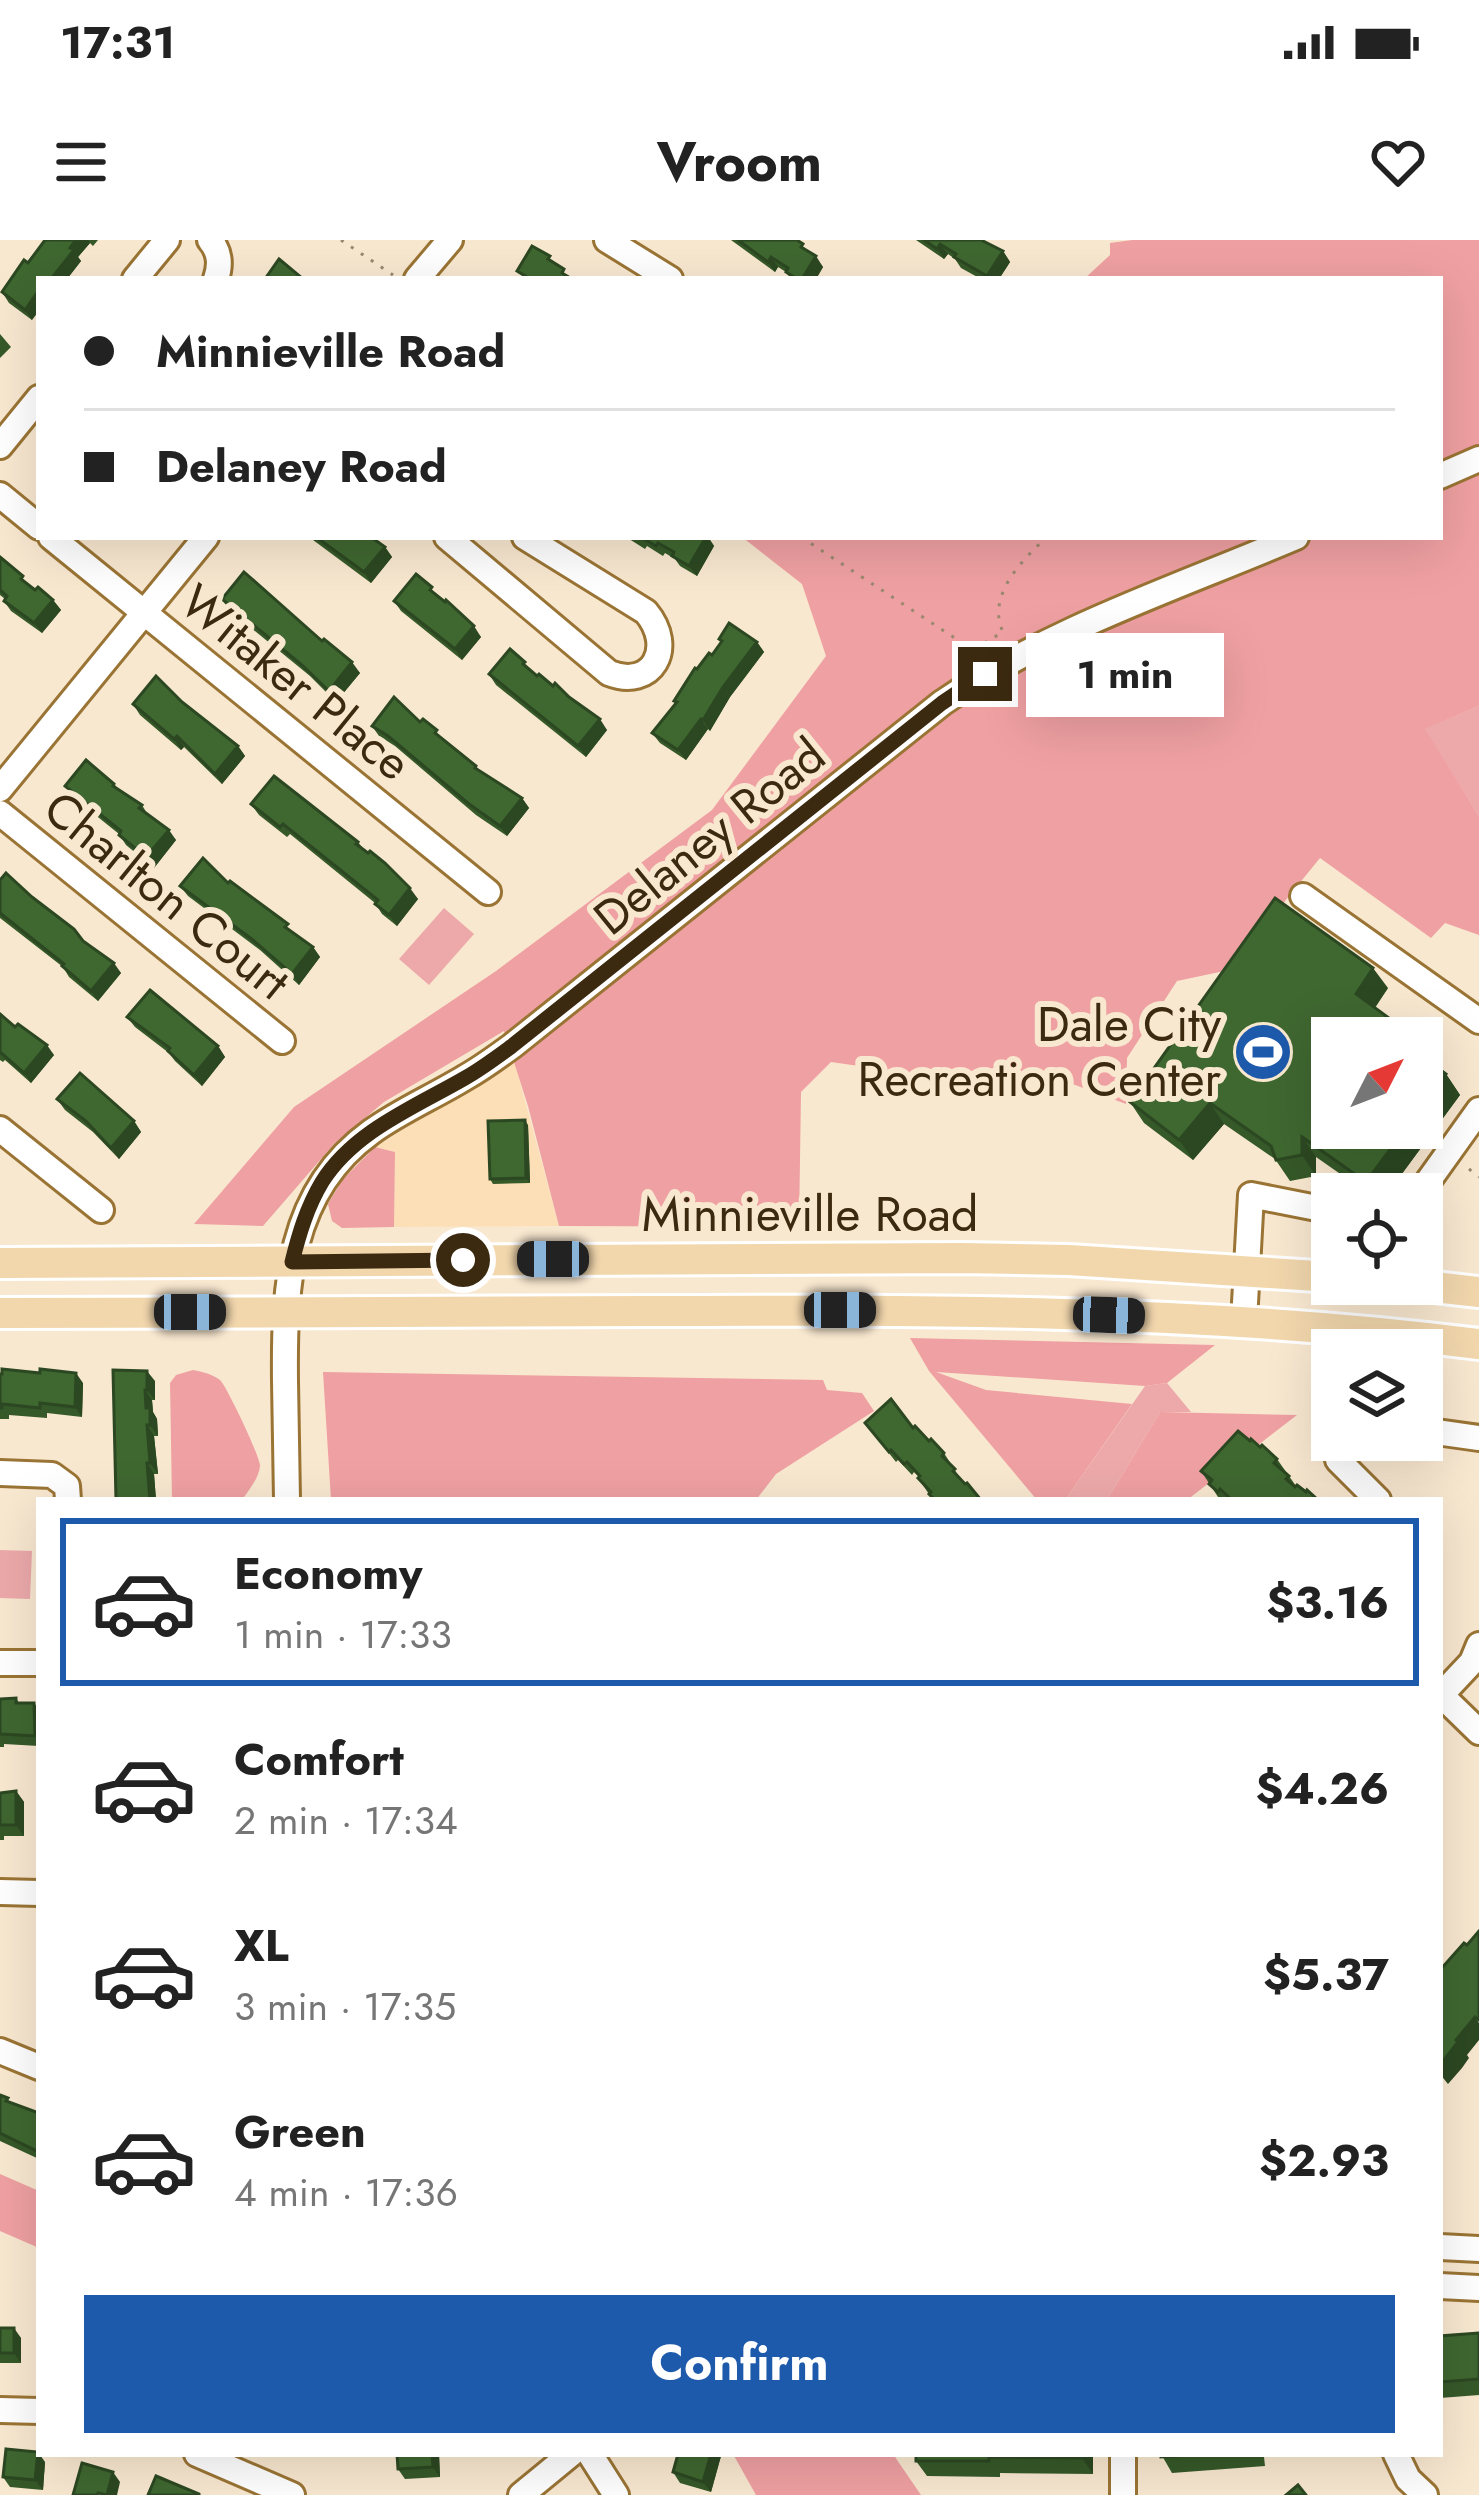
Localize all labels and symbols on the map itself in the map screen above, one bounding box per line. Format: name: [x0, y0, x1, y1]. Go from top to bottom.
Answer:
street label: Witaker Place: [166, 568, 426, 797]
callout: 1 min: [1027, 632, 1225, 716]
route end: [958, 647, 1012, 701]
street label: Delaney Road: [579, 722, 840, 951]
street label: Charlton Court: [29, 775, 305, 1016]
place label: Dale City Recreation Center: [858, 990, 1222, 1114]
north arrow: [1311, 1017, 1443, 1149]
sports icon: Dale City Recreation Center: [1232, 1021, 1294, 1083]
street label: Minnieville Road: [642, 1180, 978, 1249]
route start: [436, 1233, 490, 1287]
car: [517, 1241, 589, 1277]
car: [804, 1292, 876, 1328]
car: [154, 1294, 226, 1330]
car: [1072, 1296, 1146, 1334]

